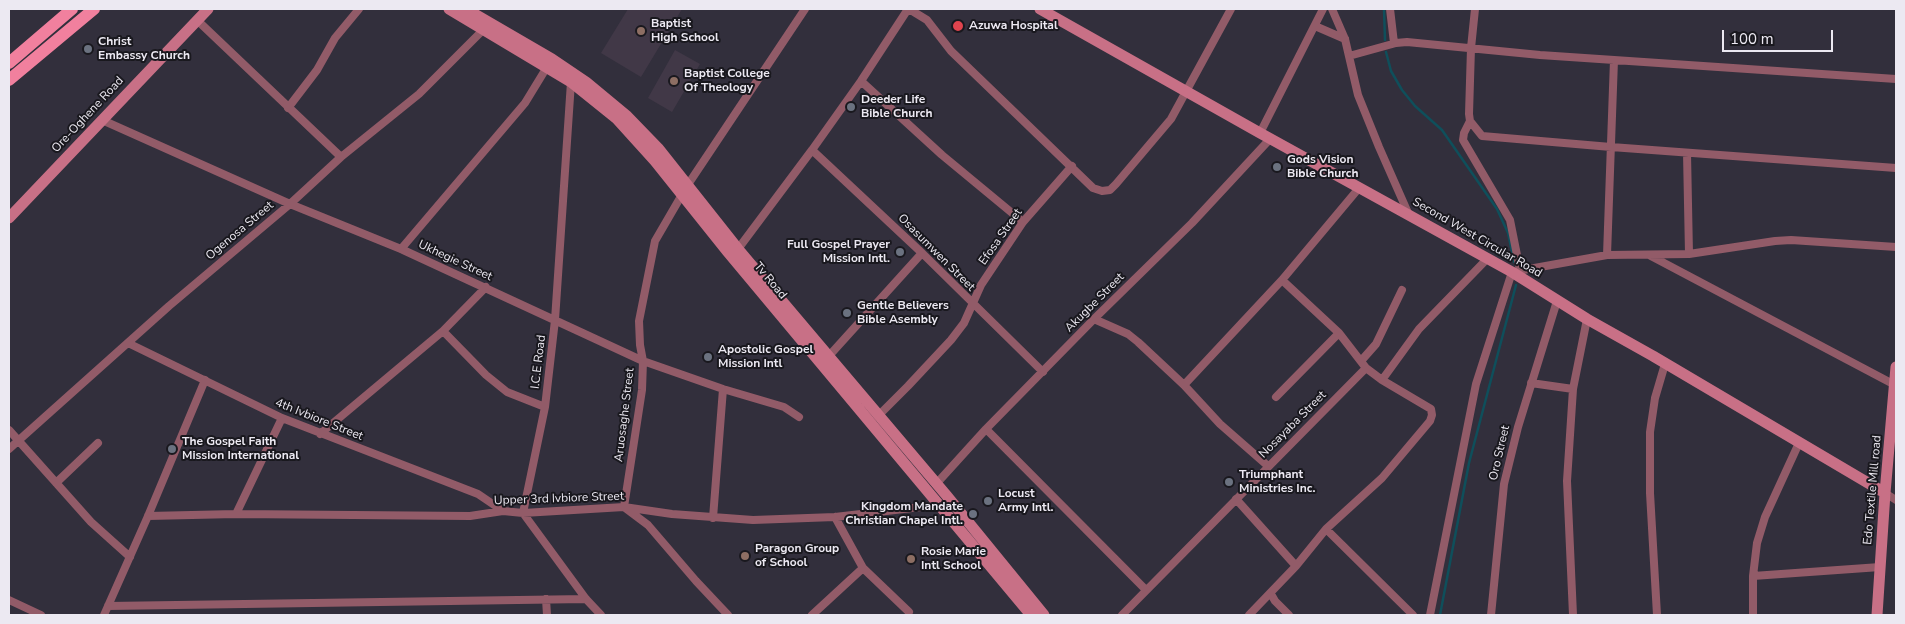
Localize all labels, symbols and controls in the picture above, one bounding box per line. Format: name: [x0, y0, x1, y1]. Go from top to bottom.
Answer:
place label: Baptist High School: [651, 17, 719, 45]
marker: Azuwa Hospital: [951, 19, 965, 33]
place label: Azuwa Hospital: [969, 19, 1058, 33]
scale bar: [1725, 20, 1836, 52]
marker: Baptist High School: [635, 25, 647, 37]
text: 100 m: [1730, 29, 1774, 49]
place label: Christ Embassy Church: [98, 35, 190, 63]
marker: Christ Embassy Church: [82, 43, 94, 55]
place label: Baptist College Of Theology: [684, 67, 770, 95]
street label: Ore-Oghene Road: [49, 74, 127, 156]
marker: Baptist College Of Theology: [668, 75, 680, 87]
place label: Deeder Life Bible Church: [861, 93, 932, 121]
marker: Deeder Life Bible Church: [845, 101, 857, 113]
place label: Gods Vision Bible Church: [1287, 153, 1358, 181]
marker: Gods Vision Bible Church: [1271, 161, 1283, 173]
street label: Second West Circular Road: [1410, 195, 1544, 281]
street label: Ogenosa Street: [203, 198, 277, 264]
street label: Efosa Street: [976, 206, 1026, 268]
street label: Osasumwen Street: [894, 211, 978, 295]
street label: Ukhegie Street: [416, 238, 494, 284]
place label: Full Gospel Prayer Mission Intl.: [787, 238, 890, 266]
marker: Full Gospel Prayer Mission Intl.: [894, 246, 906, 258]
street label: Tv Road: [750, 260, 790, 302]
street label: Akugbe Street: [1062, 270, 1128, 336]
place label: Gentle Believers Bible Asembly: [857, 299, 949, 327]
marker: Gentle Believers Bible Asembly: [841, 307, 853, 319]
street label: I.C.E Road: [529, 334, 549, 390]
place label: Apostolic Gospel Mission Intl: [718, 343, 813, 371]
marker: Apostolic Gospel Mission Intl: [702, 351, 714, 363]
street label: Aruosaghe Street: [612, 367, 638, 463]
street label: Nosayaba Street: [1256, 388, 1330, 462]
street label: 4th Ivbiore Street: [273, 396, 365, 444]
street label: Oro Street: [1487, 424, 1513, 482]
place label: The Gospel Faith Mission International: [182, 435, 299, 463]
street label: Edo Textile Mill road: [1861, 435, 1885, 545]
marker: The Gospel Faith Mission International: [166, 443, 178, 455]
place label: Triumphant Ministries Inc.: [1239, 468, 1315, 496]
marker: Triumphant Ministries Inc.: [1223, 476, 1235, 488]
place label: Locust Army Intl.: [998, 487, 1054, 515]
street label: Upper 3rd Ivbiore Street: [494, 490, 624, 508]
marker: Locust Army Intl.: [982, 495, 994, 507]
place label: Kingdom Mandate Christian Chapel Intl.: [845, 500, 963, 528]
marker: Kingdom Mandate Christian Chapel Intl.: [967, 508, 979, 520]
place label: Paragon Group of School: [755, 542, 839, 570]
place label: Rosie Marie Intl School: [921, 545, 986, 573]
marker: Paragon Group of School: [739, 550, 751, 562]
marker: Rosie Marie Intl School: [905, 553, 917, 565]

